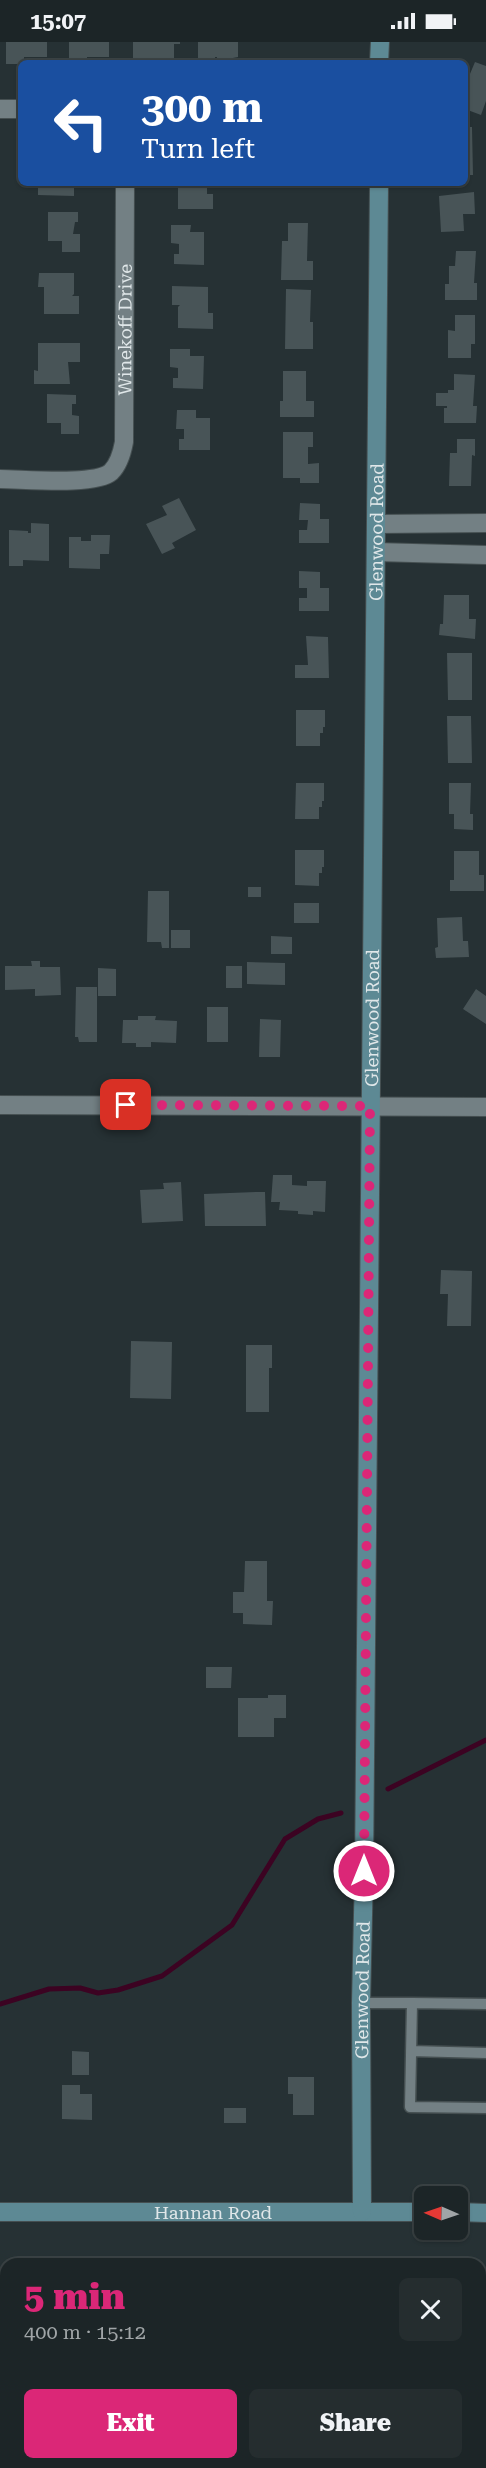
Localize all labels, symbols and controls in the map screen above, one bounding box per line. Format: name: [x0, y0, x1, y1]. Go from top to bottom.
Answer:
text: 15:07: [30, 9, 86, 34]
text: 300 m: [141, 83, 263, 132]
icon: left: [42, 84, 120, 162]
text: Turn left: [141, 133, 255, 165]
street label: Winekoff Drive: [114, 264, 135, 396]
street label: Glenwood Road: [365, 463, 387, 601]
street label: Glenwood Road: [360, 949, 383, 1087]
pin: [100, 1079, 151, 1130]
icon: arrive: [109, 1088, 142, 1121]
position arrow: [332, 1839, 396, 1903]
street label: Glenwood Road: [350, 1920, 373, 2059]
north arrow: [414, 2186, 468, 2240]
map controls: [414, 2186, 468, 2240]
street label: Hannan Road: [154, 2202, 272, 2223]
text: 5 min: [24, 2276, 125, 2318]
button: close: [399, 2278, 462, 2341]
text: 400 m · 15:12: [24, 2320, 146, 2344]
button: Exit: [24, 2389, 237, 2458]
button: Share: [249, 2389, 462, 2458]

